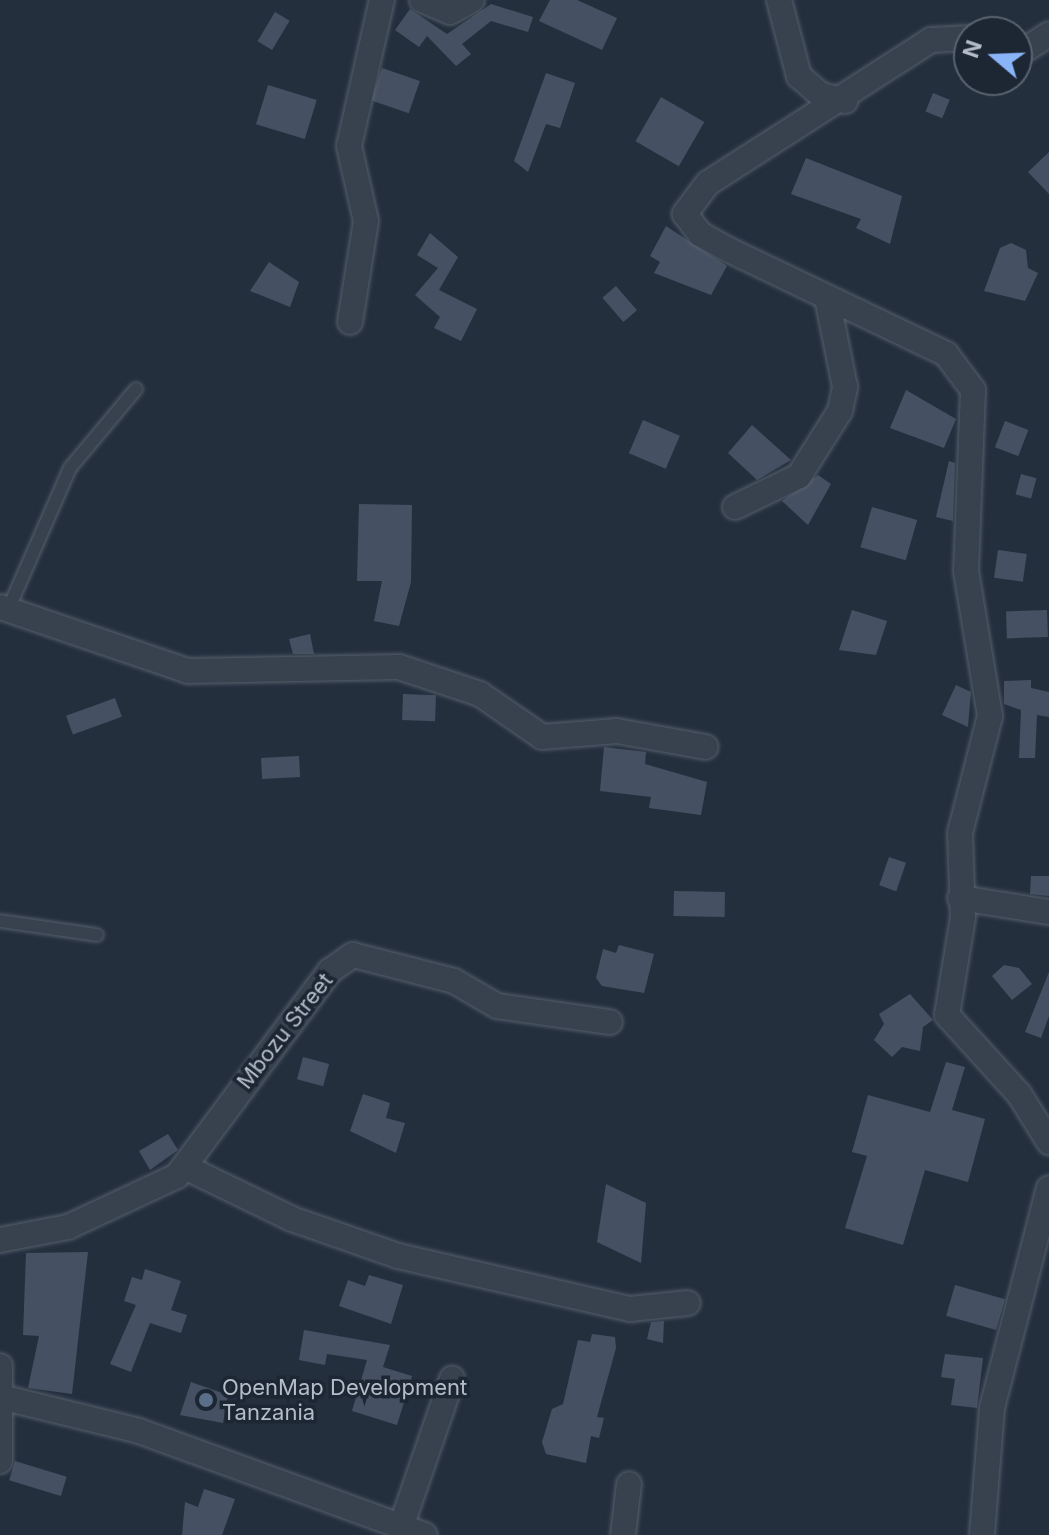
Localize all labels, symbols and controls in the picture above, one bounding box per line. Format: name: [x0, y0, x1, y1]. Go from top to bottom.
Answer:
north arrow: [953, 16, 1033, 96]
text: N: [957, 37, 987, 61]
street label: Mbozu Street: [232, 968, 338, 1094]
place label: OpenMap Development Tanzania: [222, 1374, 467, 1426]
marker: OpenMap Development Tanzania: [197, 1391, 215, 1409]

